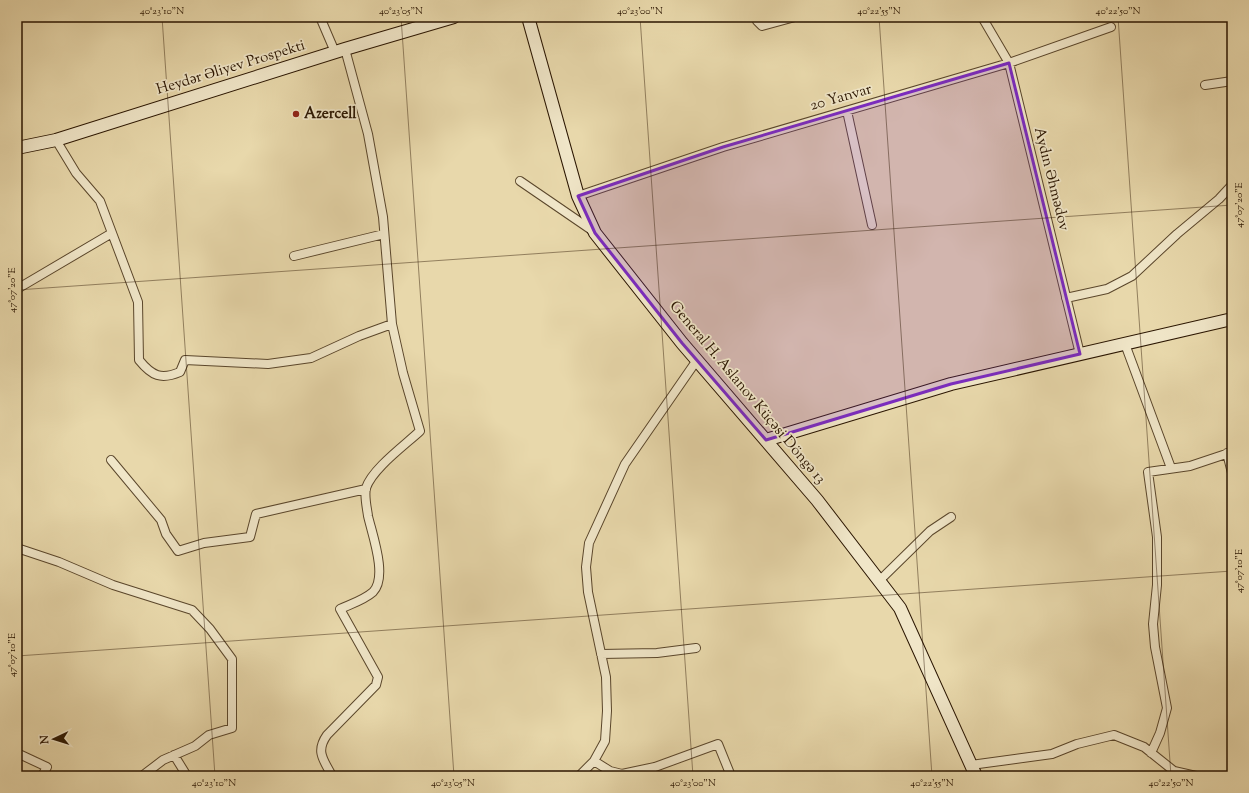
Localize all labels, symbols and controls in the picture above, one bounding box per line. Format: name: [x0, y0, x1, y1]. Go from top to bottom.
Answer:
text: 40°23'10"N: [140, 4, 184, 19]
text: 40°23'05"N: [379, 4, 423, 19]
text: 40°23'00"N: [617, 4, 663, 19]
text: 40°22'55"N: [857, 4, 901, 19]
text: 40°22'50"N: [1095, 4, 1141, 19]
street label: Heydər Əliyev Prospekti: [154, 35, 308, 101]
street label: 20 Yanvar: [808, 79, 875, 117]
place label: Azercell: [304, 104, 357, 125]
marker: Azercell: [291, 109, 301, 119]
street label: Aydın Əhmədov: [1028, 125, 1074, 233]
text: 47°07'20"E: [1232, 182, 1247, 228]
text: 47°07'20"E: [5, 267, 20, 313]
street label: General H. Aslanov Küçəsi Döngə 13: [664, 297, 830, 489]
text: 47°07'10"E: [1232, 549, 1247, 593]
text: 47°07'10"E: [5, 633, 20, 677]
north arrow: [34, 719, 74, 759]
text: N: [37, 734, 53, 746]
text: 40°23'10"N: [192, 776, 236, 791]
text: 40°23'05"N: [431, 776, 475, 791]
text: 40°23'00"N: [670, 776, 716, 791]
text: 40°22'55"N: [910, 776, 954, 791]
text: 40°22'50"N: [1148, 776, 1194, 791]

